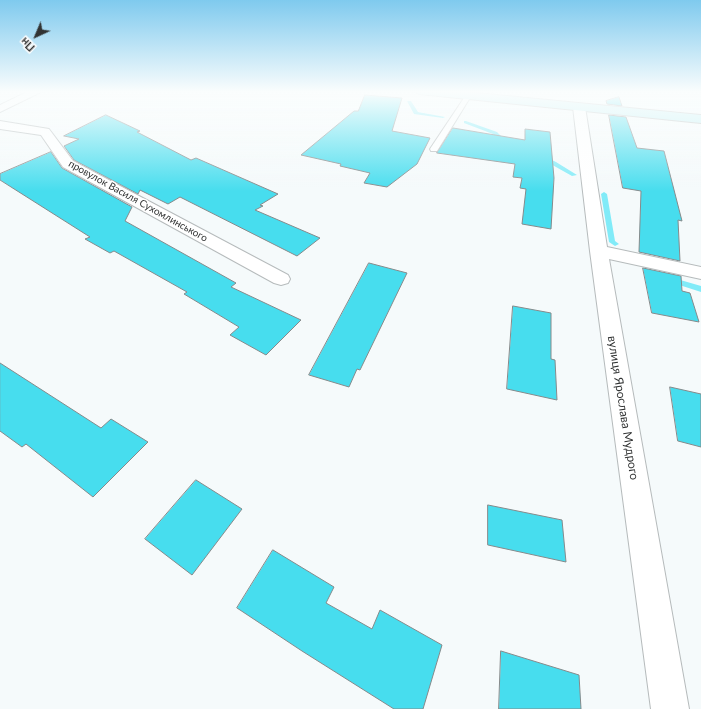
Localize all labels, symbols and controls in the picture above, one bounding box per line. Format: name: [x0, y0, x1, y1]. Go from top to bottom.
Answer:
north arrow: [16, 16, 56, 56]
text: Пн: [18, 35, 37, 55]
street label: провулок Василя Сухомлинського: [66, 158, 210, 244]
street label: вулиця Ярослава Мудрого: [604, 335, 642, 481]

